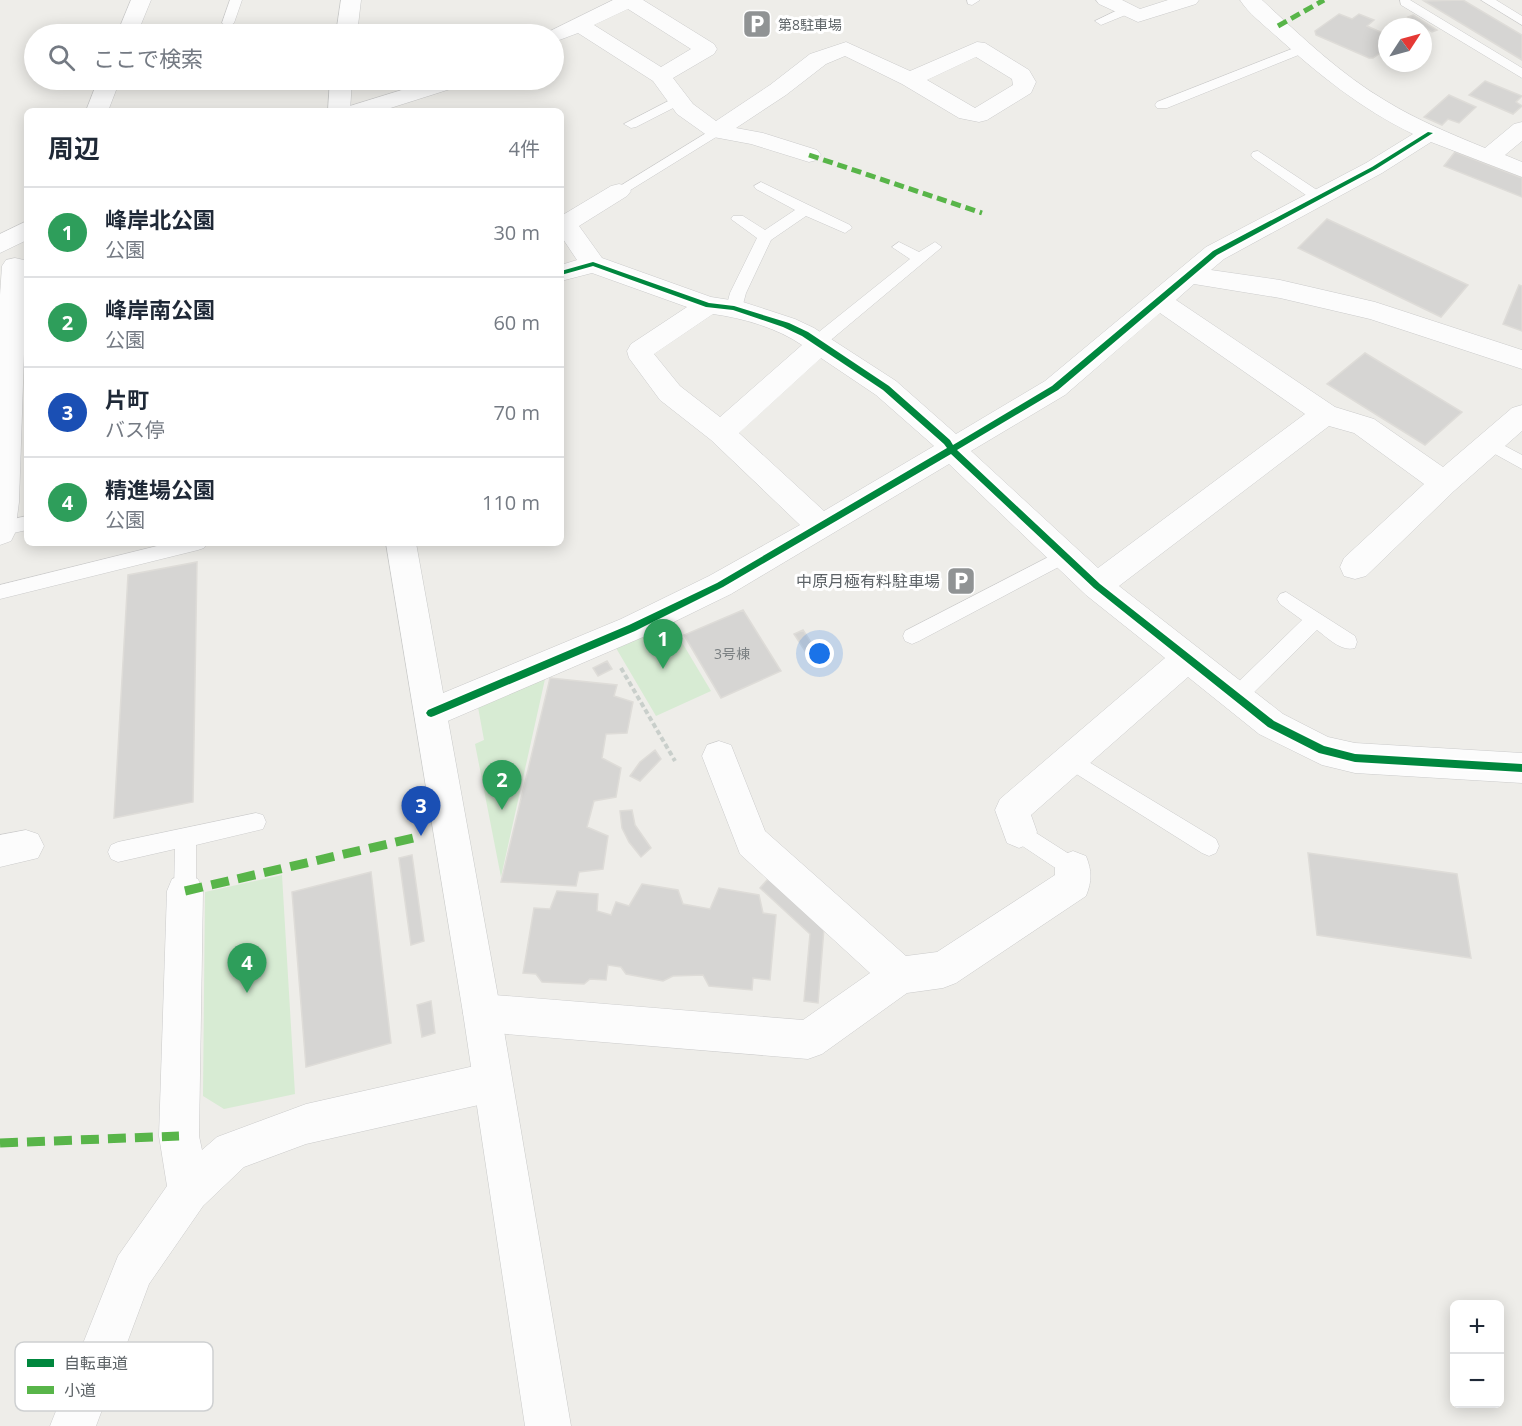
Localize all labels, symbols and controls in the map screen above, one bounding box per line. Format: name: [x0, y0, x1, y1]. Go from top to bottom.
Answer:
parking icon: 第8駐車場: [741, 8, 773, 40]
place label: 第8駐車場: [778, 15, 842, 34]
north arrow: [1378, 18, 1432, 72]
search box: [24, 24, 564, 90]
icon: search: [45, 41, 78, 74]
text: ここで検索: [93, 43, 203, 73]
text: 周辺: [48, 130, 100, 166]
text: 4件: [509, 135, 540, 162]
text: 峰岸北公園: [105, 204, 215, 234]
text: 1: [62, 219, 73, 246]
text: 30 m: [493, 219, 540, 246]
text: 公園: [105, 236, 145, 263]
text: 峰岸南公園: [105, 294, 215, 324]
text: 2: [62, 309, 73, 336]
text: 60 m: [493, 309, 540, 336]
text: 公園: [105, 326, 145, 353]
text: 片町: [105, 384, 149, 414]
text: 3: [62, 399, 73, 426]
text: 70 m: [493, 399, 540, 426]
text: バス停: [105, 416, 165, 443]
text: 精進場公園: [105, 474, 215, 504]
text: 4: [62, 489, 73, 516]
text: 110 m: [482, 489, 540, 516]
text: 公園: [105, 506, 145, 533]
parking icon: 中原月極有料駐車場: [945, 565, 977, 597]
place label: 中原月極有料駐車場: [796, 570, 940, 592]
pin: 1: [644, 620, 682, 669]
your location: [805, 639, 834, 668]
house number: 3号棟: [714, 644, 750, 663]
pin: 2: [482, 760, 522, 810]
pin: 3: [402, 786, 440, 836]
pin: 4: [228, 944, 266, 993]
map controls: [1450, 1300, 1504, 1408]
button: +: [1450, 1300, 1504, 1354]
legend: [15, 1342, 213, 1411]
text: 自転車道: [64, 1352, 128, 1374]
button: −: [1450, 1354, 1504, 1408]
text: 小道: [64, 1379, 96, 1401]

